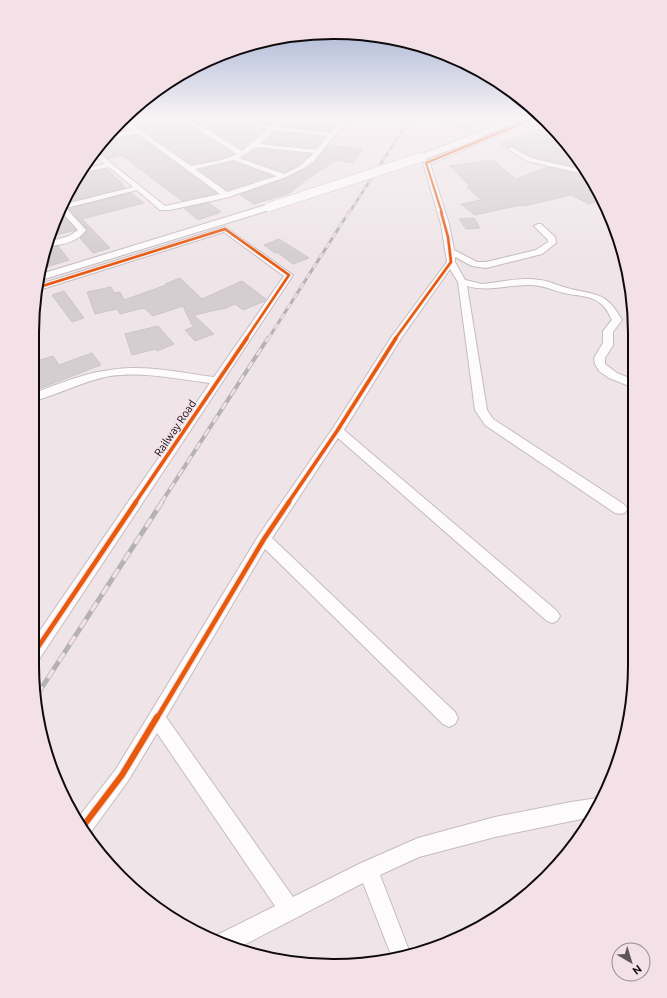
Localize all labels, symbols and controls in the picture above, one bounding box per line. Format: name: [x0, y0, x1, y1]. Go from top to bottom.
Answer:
street label: Railway Road: [152, 398, 198, 458]
north arrow: [611, 942, 651, 982]
text: N: [630, 963, 644, 977]

